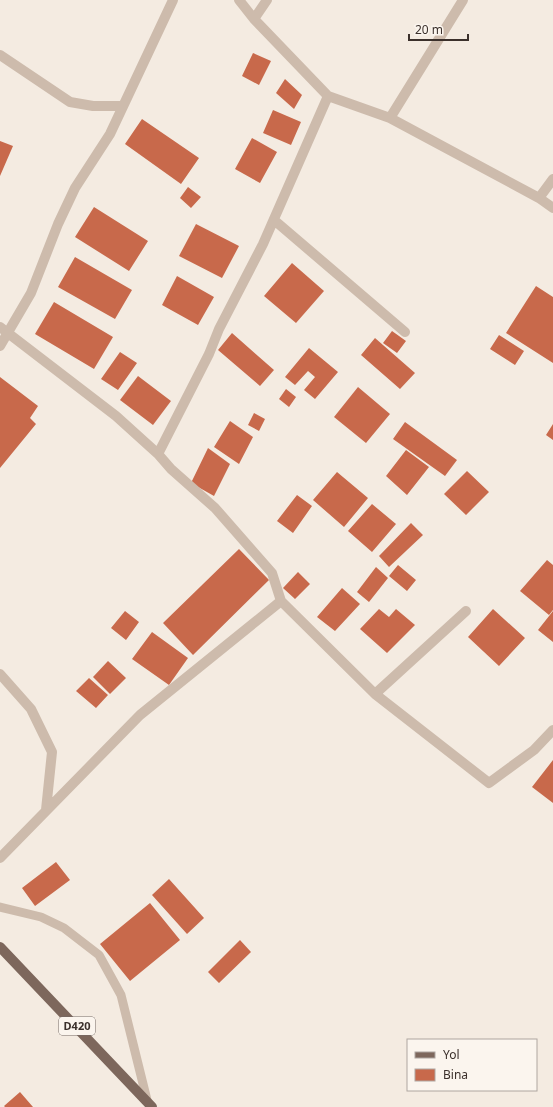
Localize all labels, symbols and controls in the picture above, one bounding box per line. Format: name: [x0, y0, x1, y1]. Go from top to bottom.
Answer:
scale bar: [409, 16, 468, 42]
text: 20 m: [415, 21, 443, 38]
road number: D420: [59, 1017, 95, 1035]
legend: [407, 1039, 537, 1091]
text: Yol: [443, 1046, 460, 1063]
text: Bina: [443, 1066, 468, 1083]

